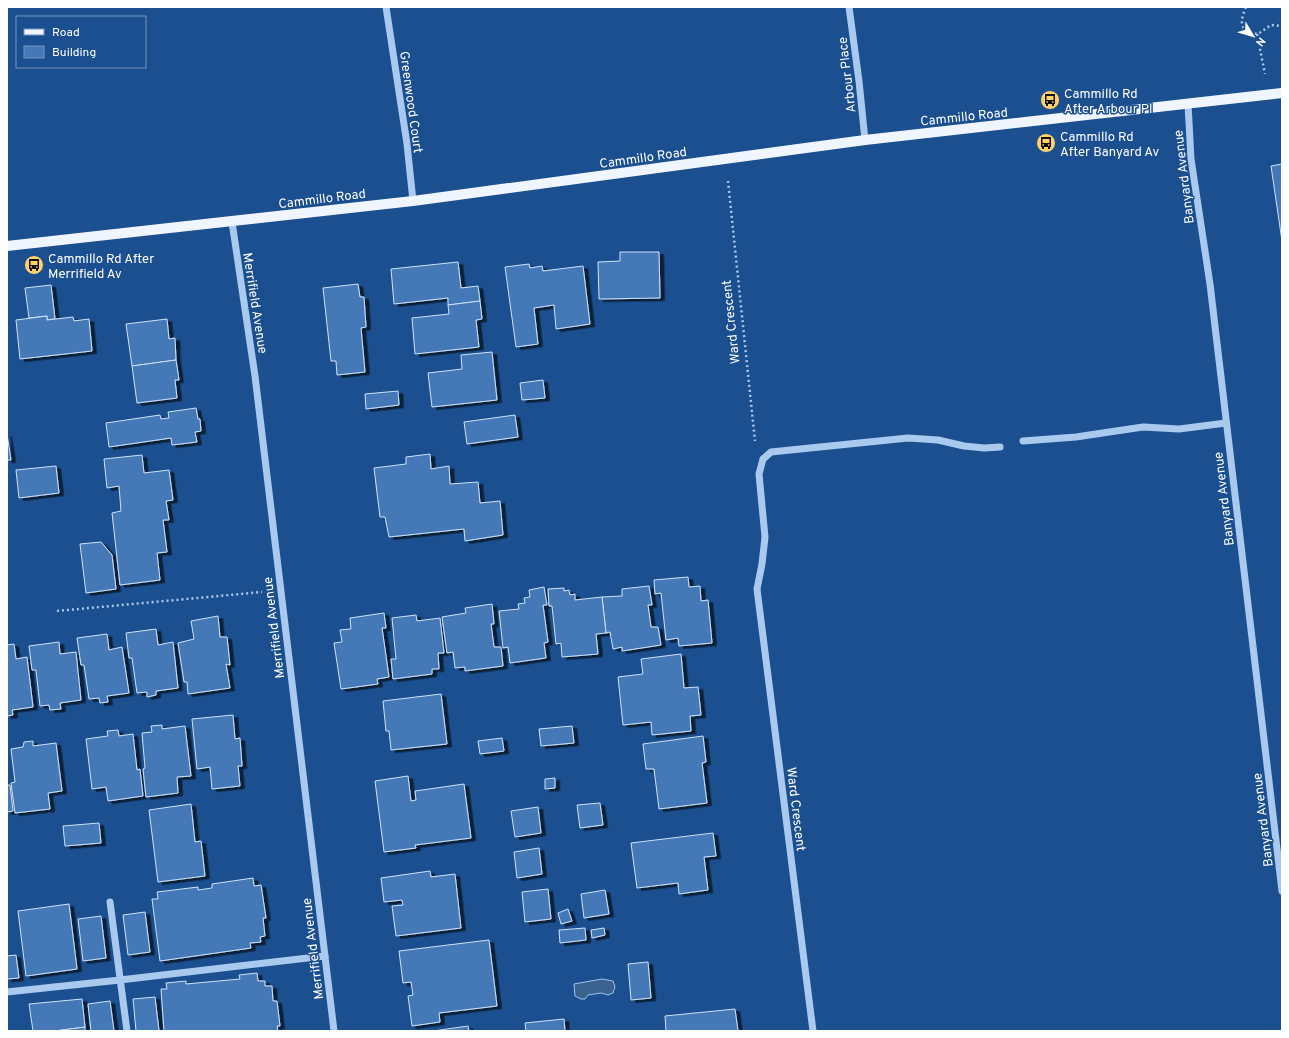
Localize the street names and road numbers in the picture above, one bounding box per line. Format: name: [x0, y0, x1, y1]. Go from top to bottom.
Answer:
street label: Arbour Place: [835, 36, 861, 114]
street label: Greenwood Court: [395, 50, 425, 154]
street label: Cammillo Road: [920, 105, 1009, 131]
street label: Banyard Avenue: [1171, 129, 1199, 225]
street label: Cammillo Road: [599, 145, 688, 173]
street label: Cammillo Road: [278, 187, 367, 213]
street label: Merrifield Avenue: [238, 252, 270, 355]
street label: Ward Crescent: [720, 279, 744, 365]
street label: Banyard Avenue: [1211, 451, 1239, 547]
street label: Merrifield Avenue: [261, 576, 289, 679]
street label: Ward Crescent: [782, 766, 808, 852]
street label: Banyard Avenue: [1250, 772, 1278, 868]
street label: Merrifield Avenue: [300, 897, 328, 1000]

